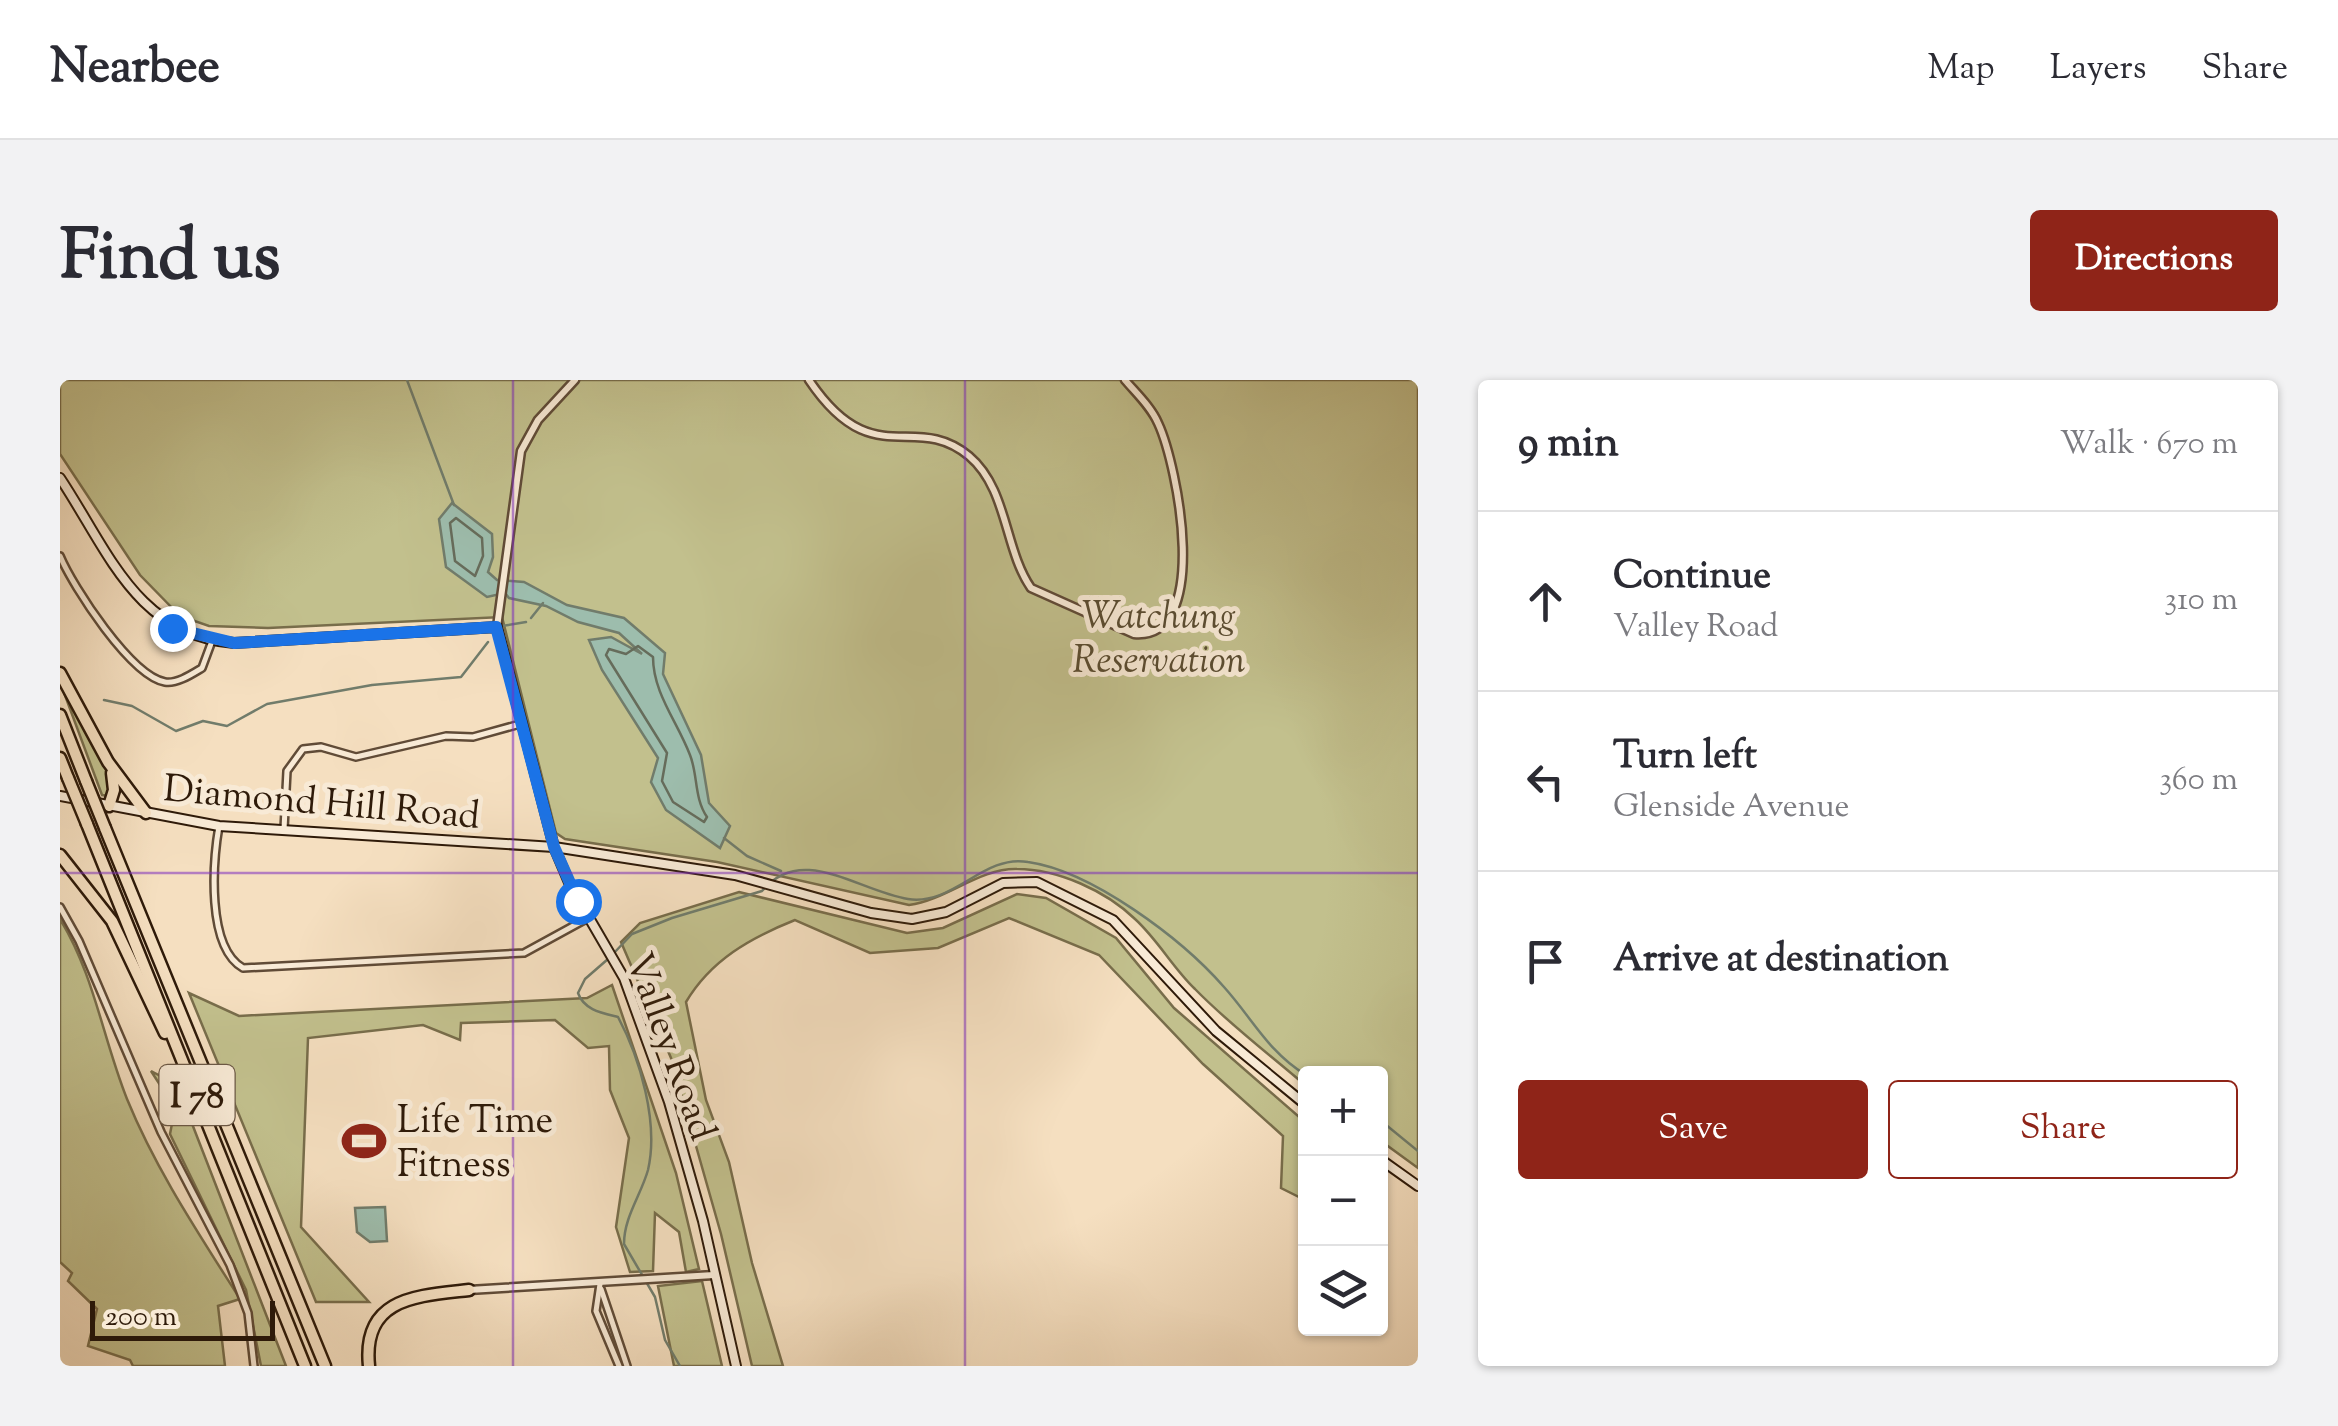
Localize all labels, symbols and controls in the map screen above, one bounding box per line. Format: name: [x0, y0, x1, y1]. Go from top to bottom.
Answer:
text: Nearbee: [50, 35, 220, 104]
text: Map: [1927, 44, 1995, 95]
text: Layers: [2050, 44, 2147, 95]
text: Share: [2202, 44, 2288, 95]
text: Find us: [60, 210, 281, 310]
button: Directions: [2030, 210, 2278, 311]
text: 9 min: [1518, 415, 1619, 475]
text: Walk · 670 m: [2060, 422, 2238, 468]
text: Continue: [1613, 551, 1771, 605]
icon: ahead: [1518, 574, 1573, 629]
text: 310 m: [2164, 578, 2238, 624]
park label: Watchung Reservation: [1072, 592, 1246, 690]
text: Valley Road: [1613, 605, 1778, 651]
route end: [150, 606, 196, 652]
text: Turn left: [1613, 731, 1757, 785]
icon: left: [1518, 754, 1573, 809]
text: 360 m: [2159, 758, 2238, 804]
street label: Diamond Hill Road: [161, 764, 482, 846]
text: Glenside Avenue: [1613, 785, 1850, 831]
route start: [556, 879, 602, 925]
icon: arrive: [1518, 934, 1573, 989]
text: Arrive at destination: [1613, 934, 1949, 988]
street label: Valley Road: [609, 946, 727, 1149]
road number: I 78: [160, 1065, 234, 1125]
map controls: [1298, 1066, 1388, 1336]
button: +: [1298, 1066, 1388, 1156]
button: Save: [1518, 1080, 1868, 1179]
button: Share: [1888, 1080, 2238, 1179]
place label: Life Time Fitness: [397, 1096, 553, 1194]
sports icon: Life Time Fitness: [340, 1117, 388, 1165]
button: −: [1298, 1156, 1388, 1246]
button: layers: [1298, 1246, 1388, 1336]
scale bar: [90, 1296, 275, 1340]
text: 200 m: [105, 1298, 177, 1338]

